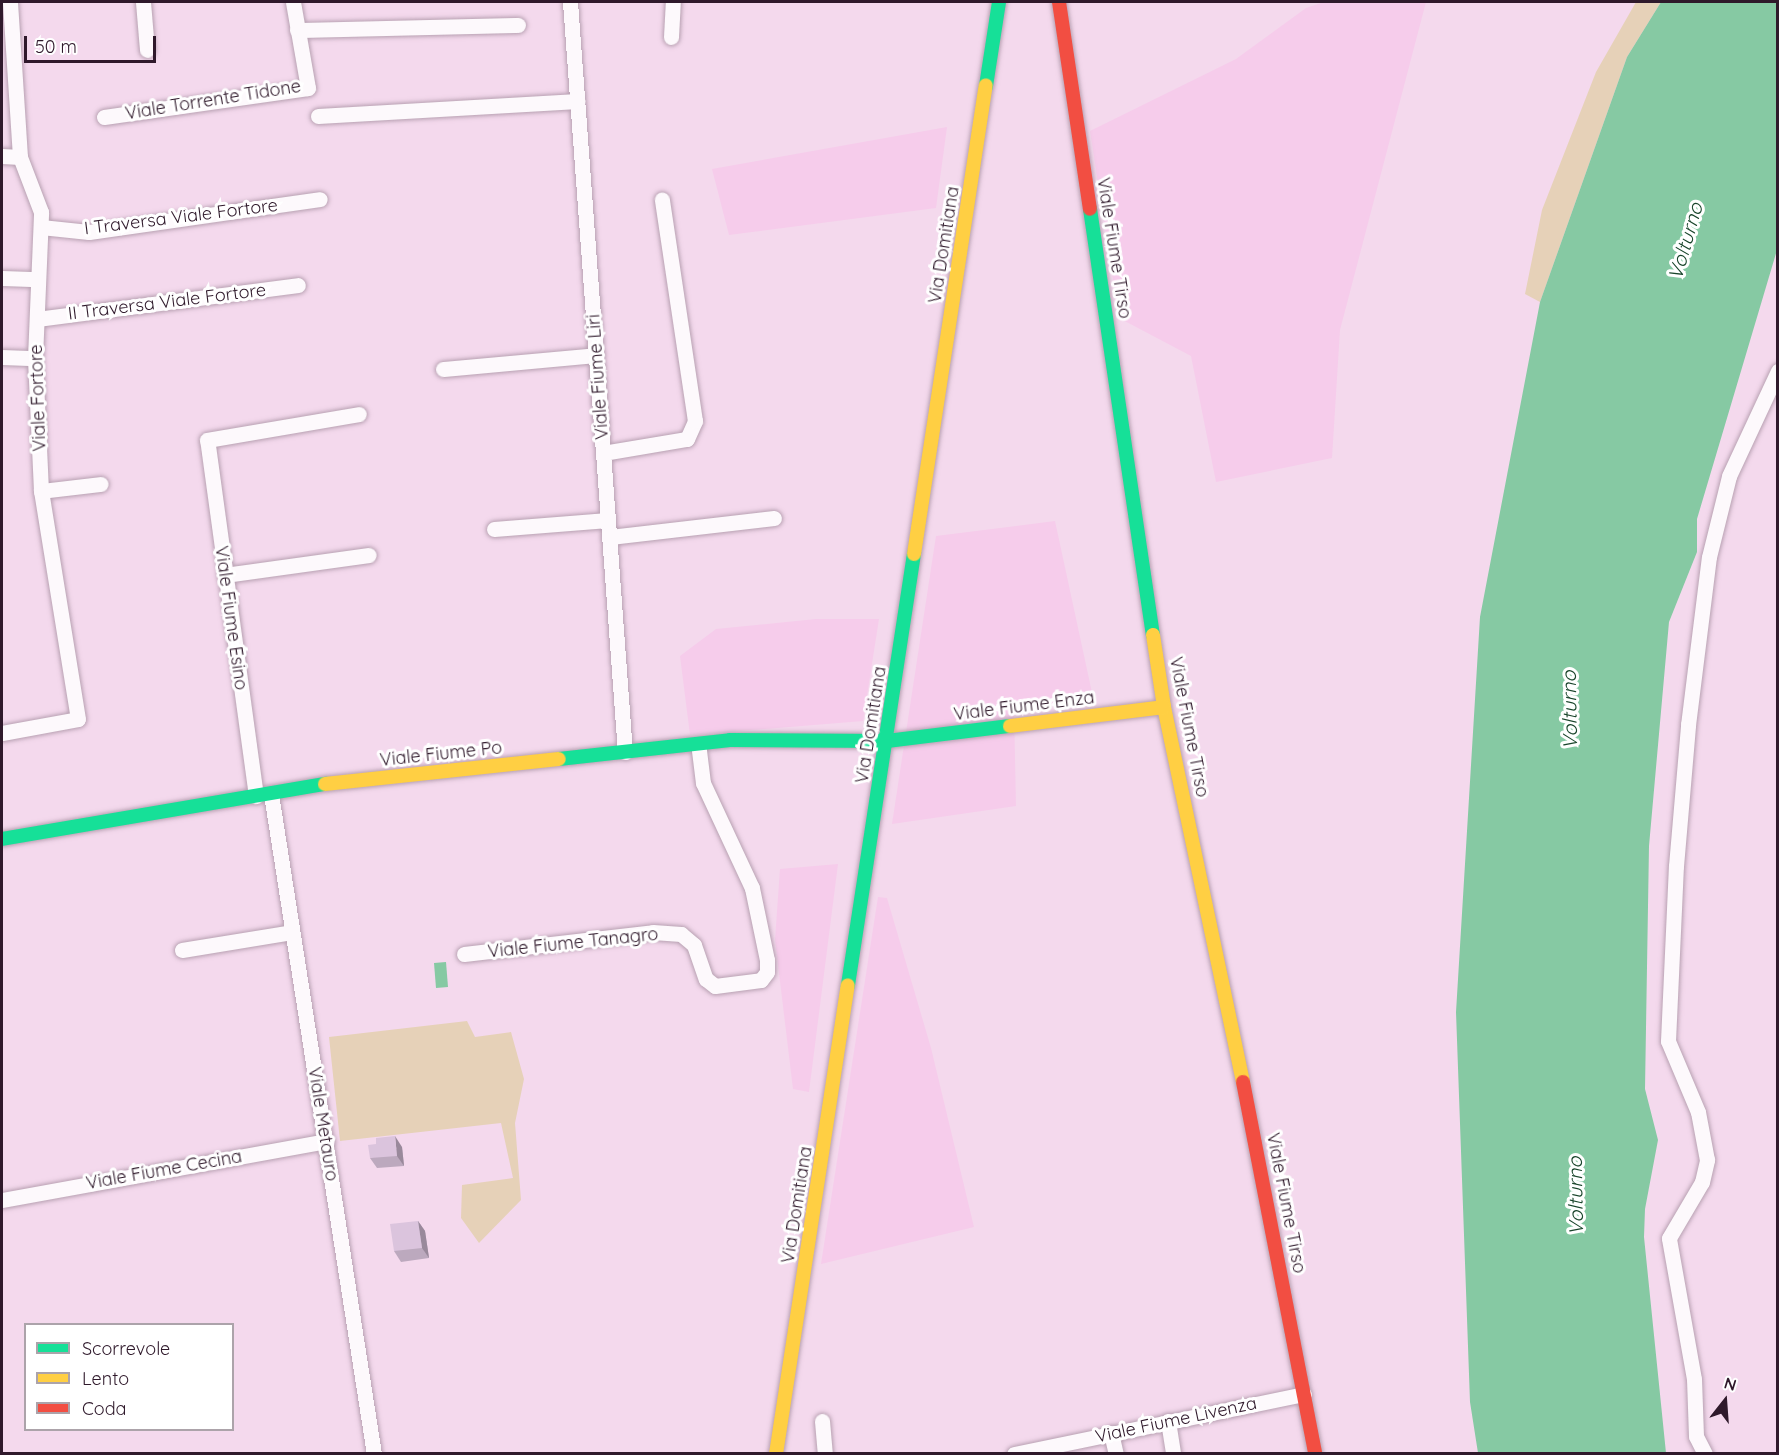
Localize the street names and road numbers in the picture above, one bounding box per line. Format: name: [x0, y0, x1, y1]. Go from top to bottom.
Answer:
street label: Viale Torrente Tidone: [124, 75, 302, 125]
street label: Viale Fiume Tirso: [1092, 176, 1136, 320]
street label: Via Domitiana: [924, 185, 964, 305]
street label: I Traversa Viale Fortore: [83, 194, 279, 240]
street label: II Traversa Viale Fortore: [67, 279, 267, 325]
street label: Viale Fiume Liri: [583, 314, 613, 440]
street label: Viale Fortore: [25, 344, 51, 452]
street label: Viale Fiume Esino: [210, 545, 252, 691]
street label: Viale Fiume Tirso: [1165, 655, 1213, 799]
street label: Via Domitiana: [851, 665, 891, 785]
street label: Viale Fiume Enza: [952, 687, 1096, 725]
street label: Viale Fiume Po: [379, 737, 503, 771]
street label: Viale Fiume Tanagro: [487, 923, 659, 963]
street label: Viale Metauro: [303, 1065, 343, 1183]
street label: Viale Fiume Tirso: [1262, 1131, 1310, 1275]
street label: Via Domitiana: [777, 1145, 817, 1265]
street label: Viale Fiume Cecina: [84, 1146, 244, 1194]
street label: Viale Fiume Livenza: [1093, 1392, 1259, 1448]

